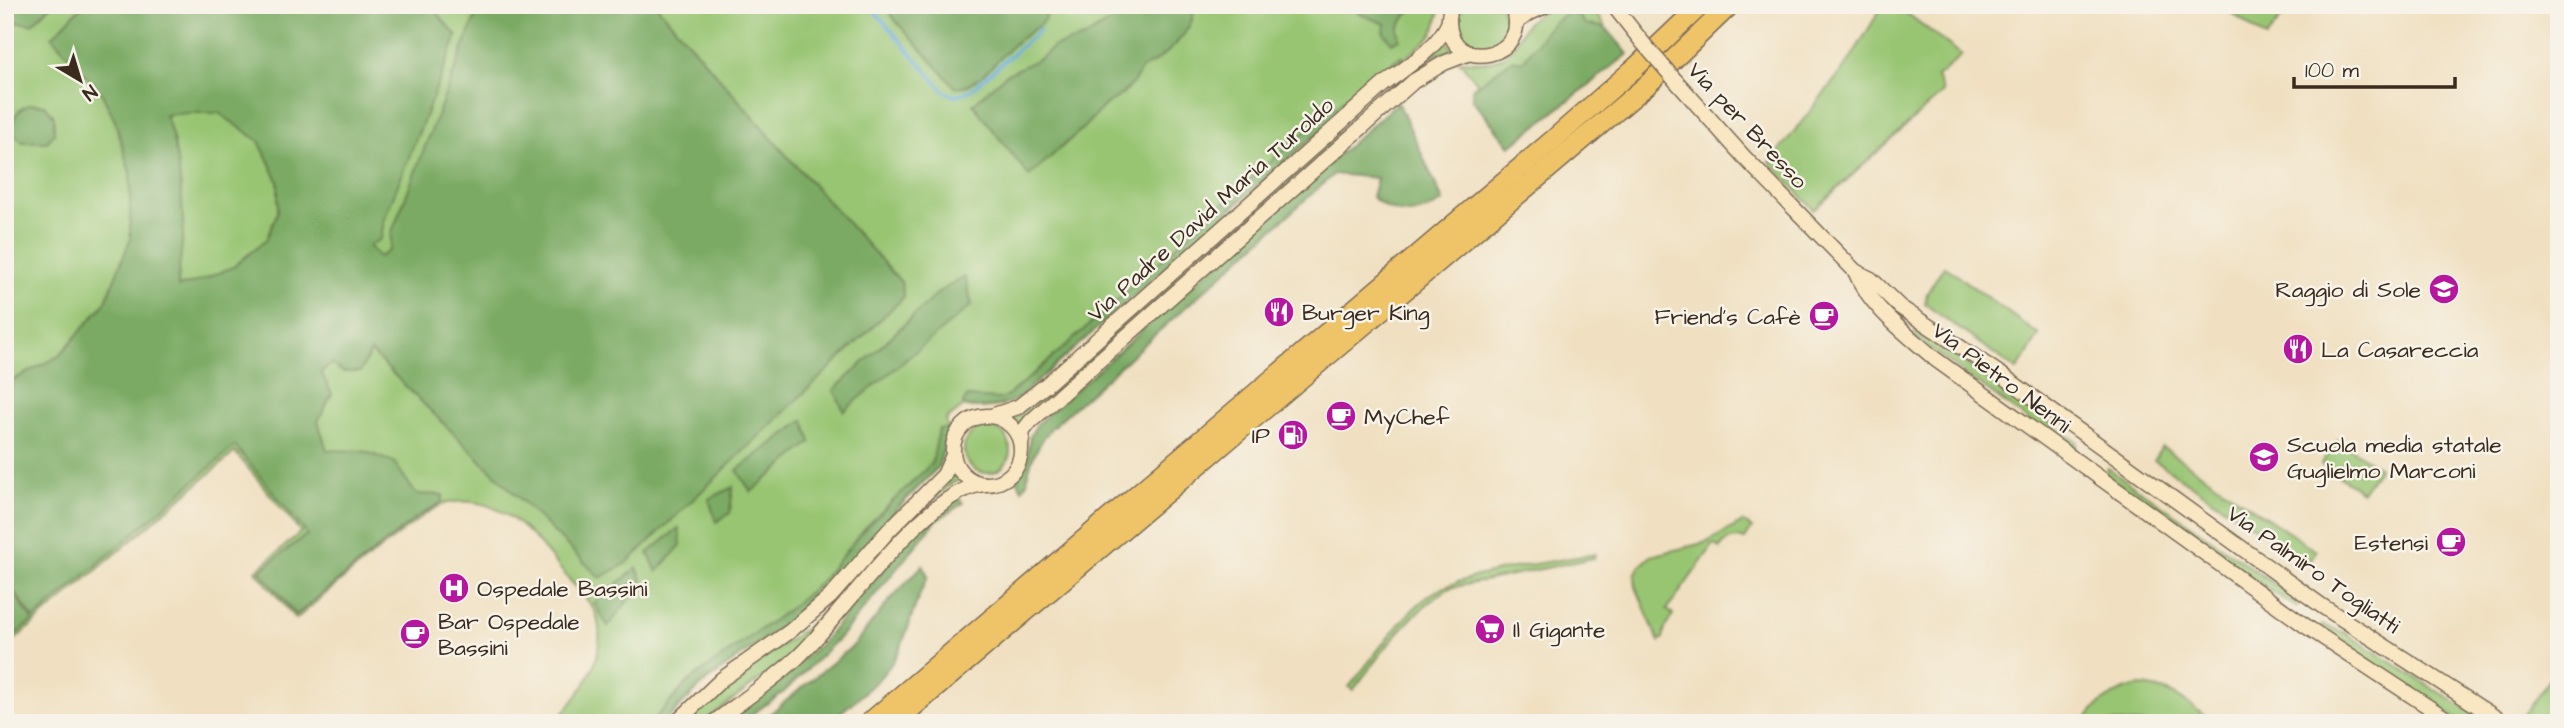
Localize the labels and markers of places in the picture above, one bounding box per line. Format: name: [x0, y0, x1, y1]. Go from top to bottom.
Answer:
school or university icon: Raggio di Sole: [2427, 272, 2461, 306]
place label: Raggio di Sole: [2275, 274, 2421, 307]
restaurant icon: Burger King: [1262, 295, 1296, 329]
place label: Burger King: [1302, 297, 1430, 330]
cafe icon: Friend's Cafè: [1807, 299, 1841, 333]
place label: Friend's Cafè: [1655, 301, 1801, 333]
restaurant icon: La Casareccia: [2281, 332, 2315, 366]
place label: La Casareccia: [2321, 334, 2479, 366]
cafe icon: MyChef: [1324, 399, 1358, 433]
place label: MyChef: [1364, 401, 1450, 434]
fuel station icon: IP: [1276, 418, 1310, 452]
place label: IP: [1252, 420, 1270, 452]
place label: Scuola media statale Guglielmo Marconi: [2287, 429, 2502, 488]
school or university icon: Scuola media statale Guglielmo Marconi: [2247, 440, 2281, 474]
cafe icon: Estensi: [2434, 525, 2468, 559]
place label: Estensi: [2355, 527, 2429, 559]
hospital icon: Ospedale Bassini: [437, 571, 471, 605]
place label: Ospedale Bassini: [477, 573, 648, 605]
place label: Bar Ospedale Bassini: [438, 606, 580, 664]
supermarket icon: Il Gigante: [1473, 612, 1507, 646]
place label: Il Gigante: [1513, 614, 1606, 647]
cafe icon: Bar Ospedale Bassini: [398, 617, 432, 651]

